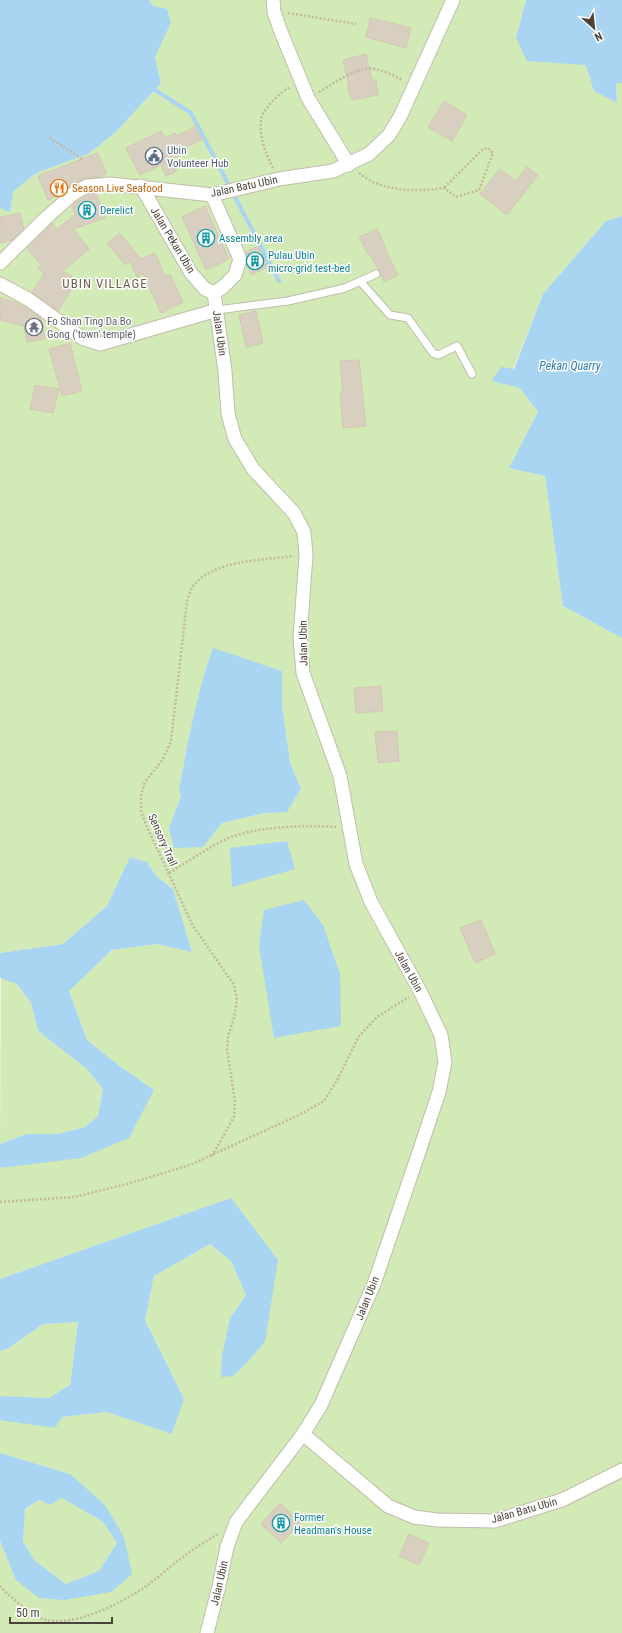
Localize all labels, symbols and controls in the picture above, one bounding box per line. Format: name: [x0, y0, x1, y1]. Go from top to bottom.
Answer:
north arrow: [574, 8, 614, 48]
text: N: [592, 29, 604, 44]
place label: Ubin Volunteer Hub: [167, 144, 229, 170]
public building icon: Ubin Volunteer Hub: [144, 146, 164, 166]
street label: Jalan Batu Ubin: [209, 173, 279, 200]
restaurant icon: Season Live Seafood: [49, 178, 69, 198]
place label: Season Live Seafood: [72, 182, 163, 195]
building icon: Derelict: [77, 200, 97, 220]
place label: Derelict: [100, 204, 133, 217]
street label: Jalan Pekan Ubin: [148, 205, 197, 276]
building icon: Assembly area: [196, 228, 216, 248]
place label: Assembly area: [219, 232, 283, 245]
place label: Pulau Ubin micro-grid test-bed: [268, 249, 350, 275]
building icon: Pulau Ubin micro-grid test-bed: [245, 251, 265, 271]
district label: UBIN VILLAGE: [62, 276, 148, 291]
street label: Jalan Ubin: [210, 310, 229, 357]
place label: Fo Shan Ting Da Bo Gong ('town' temple): [47, 315, 136, 341]
temple icon: Fo Shan Ting Da Bo Gong ('town' temple): [24, 317, 44, 337]
water label: Pekan Quarry: [539, 359, 602, 373]
street label: Jalan Ubin: [297, 620, 310, 666]
street label: Sensory Trail: [145, 812, 180, 868]
street label: Jalan Ubin: [392, 948, 425, 994]
street label: Jalan Ubin: [353, 1275, 382, 1322]
street label: Jalan Batu Ubin: [490, 1495, 559, 1526]
place label: Former Headman's House: [294, 1511, 372, 1537]
building icon: Former Headman's House: [271, 1513, 291, 1533]
street label: Jalan Ubin: [208, 1559, 231, 1607]
scale bar: [10, 1599, 112, 1625]
text: 50 m: [16, 1606, 40, 1620]

